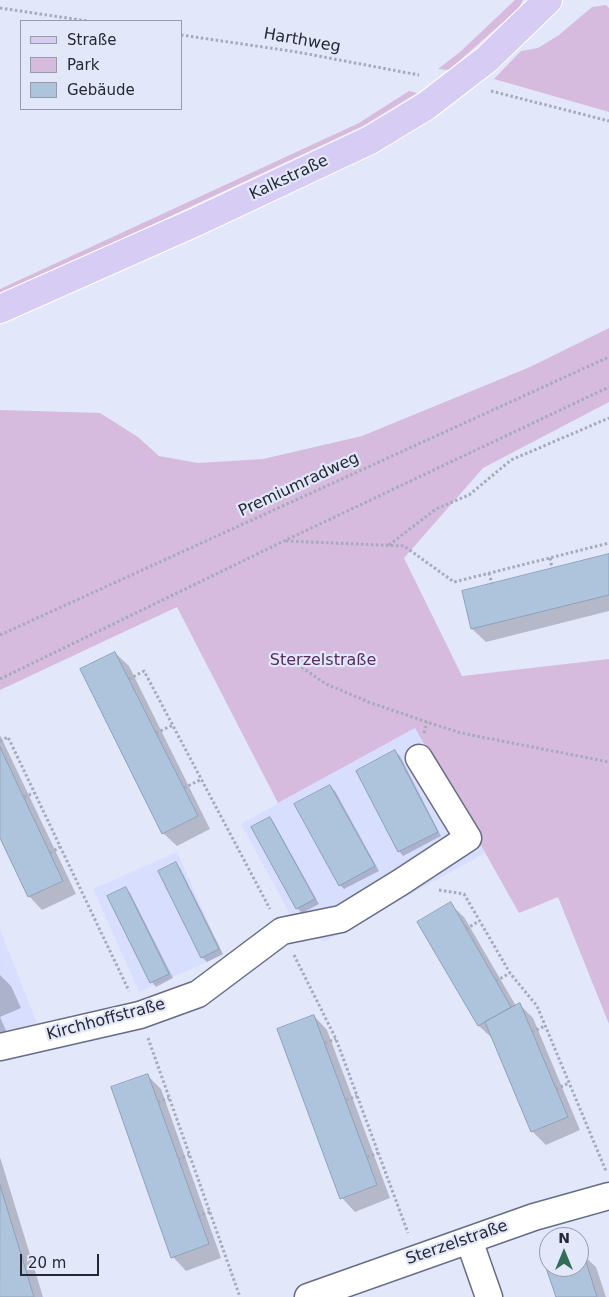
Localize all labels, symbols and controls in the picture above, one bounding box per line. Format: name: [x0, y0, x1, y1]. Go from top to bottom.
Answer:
legend: [20, 20, 182, 110]
street label: Harthweg: [262, 25, 342, 57]
text: Straße: [67, 31, 116, 49]
text: Park: [67, 56, 99, 74]
text: Gebäude: [67, 81, 135, 99]
street label: Kalkstraße: [247, 151, 331, 205]
street label: Premiumradweg: [236, 449, 362, 521]
park label: Sterzelstraße: [270, 651, 376, 671]
street label: Kirchhoffstraße: [45, 995, 167, 1045]
street label: Sterzelstraße: [404, 1217, 510, 1269]
north arrow: [539, 1227, 589, 1277]
text: N: [558, 1230, 570, 1246]
scale bar: [22, 1244, 101, 1276]
text: 20 m: [28, 1254, 66, 1272]

